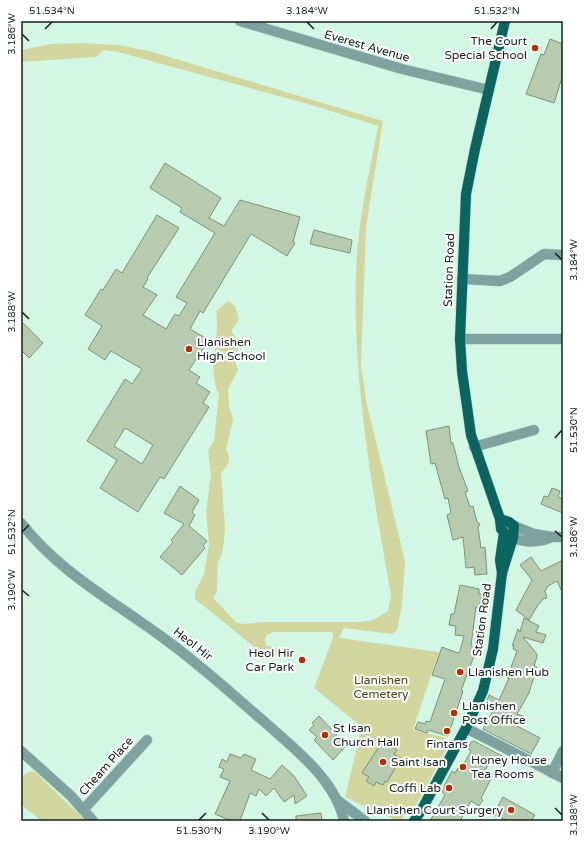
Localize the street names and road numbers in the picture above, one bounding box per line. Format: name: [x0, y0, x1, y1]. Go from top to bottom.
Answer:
street label: Everest Avenue: [323, 27, 411, 65]
street label: Station Road: [441, 233, 457, 307]
street label: Station Road: [470, 583, 494, 657]
street label: Heol Hir: [171, 624, 216, 664]
street label: Cheam Place: [76, 734, 136, 798]

